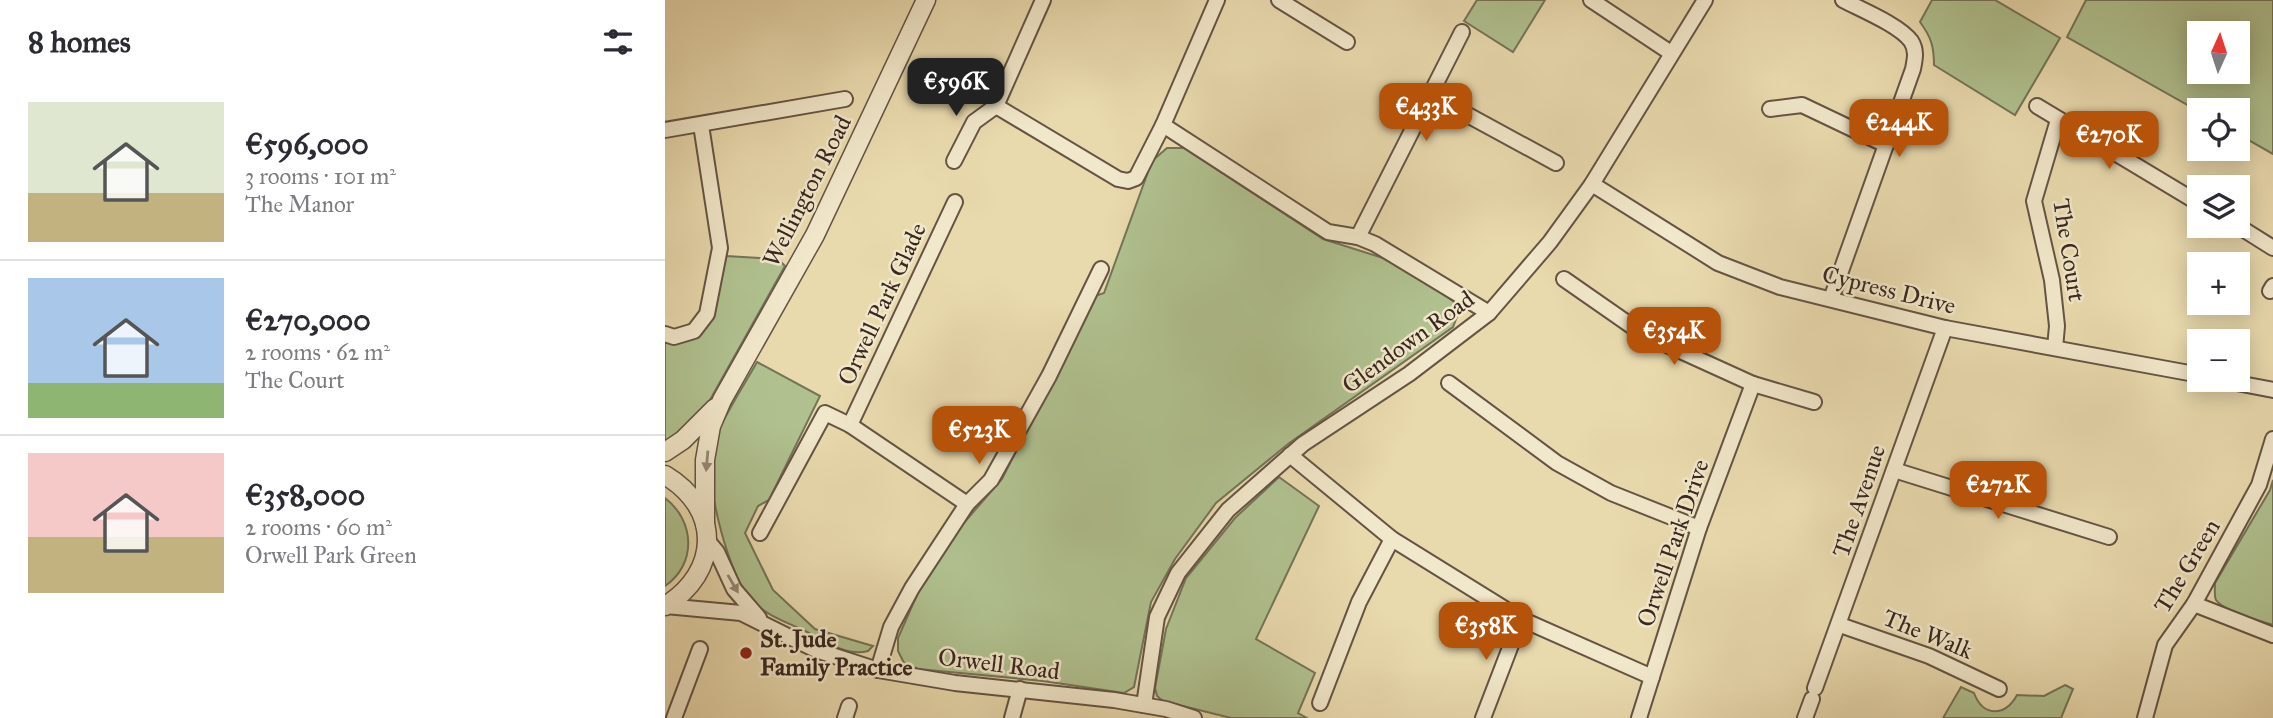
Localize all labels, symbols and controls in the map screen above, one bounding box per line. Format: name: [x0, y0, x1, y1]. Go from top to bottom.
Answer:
north arrow: [2187, 21, 2251, 84]
map controls: [2187, 21, 2250, 392]
icon: filters: [599, 23, 637, 61]
text: 8 homes: [28, 24, 131, 60]
pin: €596K: [907, 58, 1005, 118]
text: €596K: [923, 67, 989, 95]
pin: €433K: [1377, 83, 1475, 143]
text: €433K: [1395, 92, 1457, 120]
button: locate: [2187, 98, 2250, 161]
pin: €244K: [1850, 100, 1948, 159]
text: €244K: [1865, 108, 1933, 136]
street label: Wellington Road: [756, 110, 858, 272]
pin: €270K: [2060, 111, 2158, 171]
text: €270K: [2076, 120, 2142, 148]
text: €596,000: [245, 126, 369, 162]
icon: home: [84, 130, 168, 214]
text: 3 rooms · 101 m²: [245, 162, 396, 190]
button: layers: [2187, 175, 2250, 238]
text: The Manor: [245, 190, 354, 218]
street label: The Court: [2046, 196, 2092, 304]
street label: Orwell Park Glade: [831, 218, 933, 390]
button: +: [2187, 252, 2250, 315]
street label: Cypress Drive: [1819, 259, 1959, 321]
street label: Glendown Road: [1336, 284, 1480, 400]
text: €270,000: [245, 302, 371, 338]
icon: home: [84, 306, 168, 390]
pin: €354K: [1625, 308, 1723, 367]
text: €354K: [1643, 316, 1705, 344]
button: −: [2187, 329, 2250, 392]
text: 2 rooms · 62 m²: [245, 338, 390, 366]
text: The Court: [245, 366, 344, 394]
pin: €523K: [930, 406, 1028, 466]
text: €523K: [948, 415, 1010, 443]
street label: The Avenue: [1826, 441, 1892, 561]
one-way arrow: [701, 450, 712, 472]
street label: Orwell Park Drive: [1630, 455, 1716, 631]
pin: €272K: [1949, 462, 2047, 521]
text: €272K: [1966, 470, 2030, 498]
text: €358,000: [245, 477, 365, 513]
icon: home: [84, 481, 168, 565]
text: 2 rooms · 60 m²: [245, 513, 392, 541]
street label: The Green: [2147, 514, 2227, 618]
text: Orwell Park Green: [245, 541, 417, 569]
one-way arrow: [727, 574, 739, 593]
pin: €358K: [1437, 602, 1535, 662]
street label: The Walk: [1879, 602, 1978, 666]
text: €358K: [1455, 611, 1517, 639]
place label: St. Jude Family Practice: [760, 624, 913, 682]
street label: Orwell Road: [936, 642, 1062, 686]
marker: St. Jude Family Practice: [738, 645, 754, 661]

